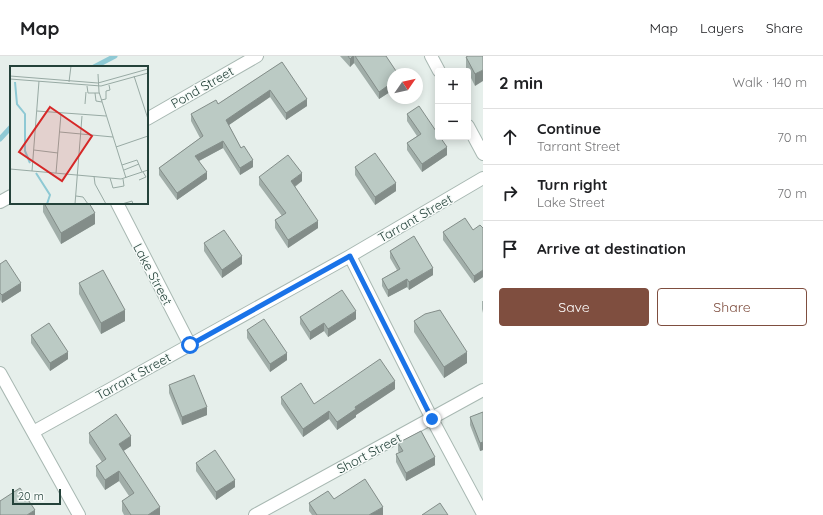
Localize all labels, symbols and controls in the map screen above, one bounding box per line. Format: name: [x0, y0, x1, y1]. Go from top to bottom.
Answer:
text: Map: [20, 16, 59, 40]
text: Map: [649, 19, 678, 37]
text: Layers: [700, 19, 744, 37]
text: Share: [766, 19, 803, 37]
street label: Pond Street: [168, 63, 236, 111]
inset map: [10, 66, 148, 204]
north arrow: [387, 68, 423, 104]
map controls: [435, 68, 471, 140]
button: +: [435, 68, 471, 104]
text: 2 min: [499, 72, 543, 93]
text: Walk · 140 m: [732, 74, 807, 90]
button: −: [435, 104, 471, 140]
text: Continue: [537, 119, 601, 138]
icon: ahead: [499, 126, 521, 148]
text: 70 m: [777, 129, 807, 145]
text: Tarrant Street: [537, 138, 620, 154]
text: Turn right: [537, 175, 608, 194]
icon: right: [499, 182, 521, 204]
text: 70 m: [777, 185, 807, 201]
street label: Tarrant Street: [375, 190, 455, 246]
text: Lake Street: [537, 194, 605, 210]
icon: arrive: [499, 238, 521, 260]
text: Arrive at destination: [537, 239, 686, 258]
street label: Lake Street: [130, 240, 176, 308]
button: Save: [499, 288, 649, 326]
button: Share: [657, 288, 807, 326]
route start: [181, 336, 199, 354]
street label: Tarrant Street: [93, 349, 173, 403]
route end: [423, 410, 441, 428]
street label: Short Street: [334, 429, 404, 477]
scale bar: [12, 487, 61, 506]
text: 20 m: [18, 489, 44, 503]

